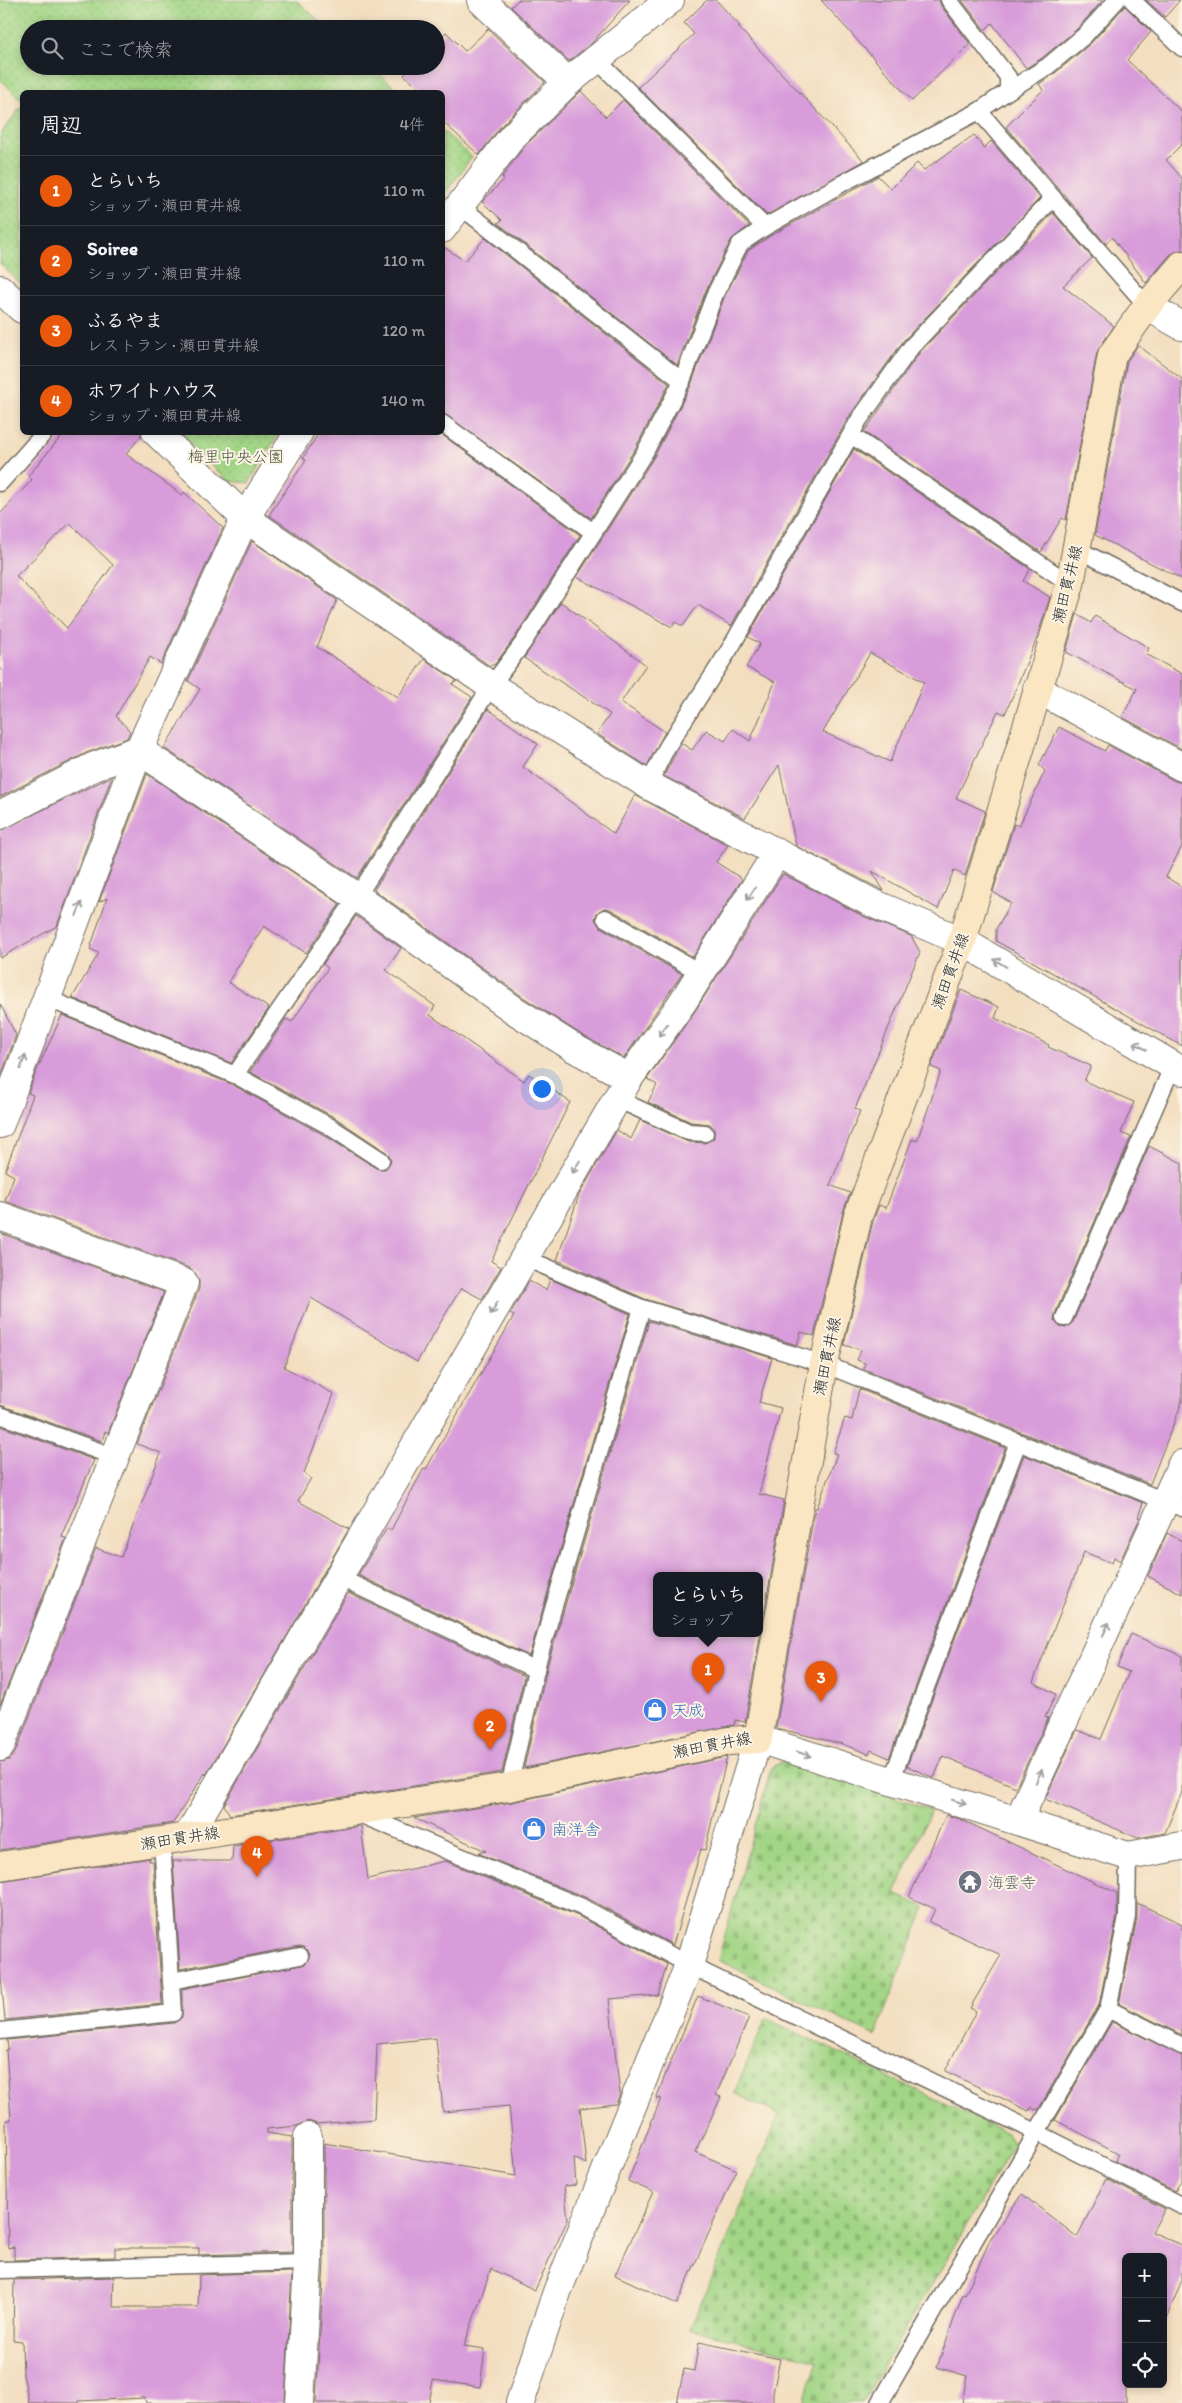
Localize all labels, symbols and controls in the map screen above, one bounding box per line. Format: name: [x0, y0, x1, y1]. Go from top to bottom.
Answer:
search box: [20, 20, 445, 75]
icon: search: [38, 34, 66, 62]
text: ここで検索: [78, 38, 173, 61]
text: 周辺: [40, 112, 82, 137]
text: 4件: [399, 115, 425, 134]
text: とらいち: [87, 169, 163, 192]
text: 1: [52, 181, 60, 200]
text: 110 m: [383, 181, 425, 200]
text: ショップ · 瀬田貫井線: [87, 196, 241, 215]
text: Soiree: [87, 237, 138, 260]
text: 2: [52, 251, 60, 270]
text: 110 m: [383, 251, 425, 270]
text: ショップ · 瀬田貫井線: [87, 264, 241, 283]
text: ふるやま: [87, 309, 163, 332]
text: 3: [52, 321, 60, 340]
text: 120 m: [382, 321, 425, 340]
text: レストラン · 瀬田貫井線: [87, 336, 259, 355]
text: ホワイトハウス: [87, 379, 218, 402]
text: 4: [51, 391, 61, 410]
text: 140 m: [381, 391, 425, 410]
text: ショップ · 瀬田貫井線: [87, 406, 241, 425]
park label: 梅里中央公園: [188, 447, 284, 466]
street label: 瀬田貫井線: [1048, 543, 1086, 625]
one-way arrow: [746, 887, 757, 901]
one-way arrow: [75, 902, 84, 917]
street label: 瀬田貫井線: [927, 930, 973, 1012]
one-way arrow: [994, 958, 1008, 968]
one-way arrow: [658, 1023, 668, 1037]
one-way arrow: [1134, 1041, 1148, 1051]
one-way arrow: [19, 1054, 28, 1070]
your location: [529, 1076, 555, 1102]
one-way arrow: [571, 1160, 581, 1175]
one-way arrow: [488, 1300, 498, 1314]
street label: 瀬田貫井線: [809, 1315, 845, 1397]
popup: [653, 1572, 763, 1637]
text: とらいち: [670, 1583, 746, 1606]
text: ショップ: [670, 1610, 733, 1629]
one-way arrow: [1102, 1622, 1112, 1637]
pin: 1: [692, 1653, 724, 1694]
pin: 3: [805, 1661, 837, 1702]
shop icon: 天成: [642, 1697, 668, 1723]
place label: 天成: [672, 1701, 704, 1720]
pin: 2: [474, 1709, 506, 1750]
street label: 瀬田貫井線: [671, 1728, 753, 1762]
one-way arrow: [796, 1749, 812, 1759]
one-way arrow: [1034, 1769, 1044, 1784]
one-way arrow: [951, 1798, 967, 1808]
shop icon: 南洋舎: [521, 1816, 547, 1842]
place label: 南洋舎: [552, 1820, 600, 1839]
street label: 瀬田貫井線: [139, 1822, 221, 1854]
pin: 4: [241, 1836, 273, 1877]
temple icon: 海雲寺: [957, 1869, 983, 1895]
place label: 海雲寺: [988, 1873, 1036, 1892]
map controls: [1122, 2253, 1167, 2388]
button: +: [1122, 2253, 1167, 2298]
button: −: [1122, 2298, 1167, 2343]
button: locate: [1122, 2343, 1167, 2388]

